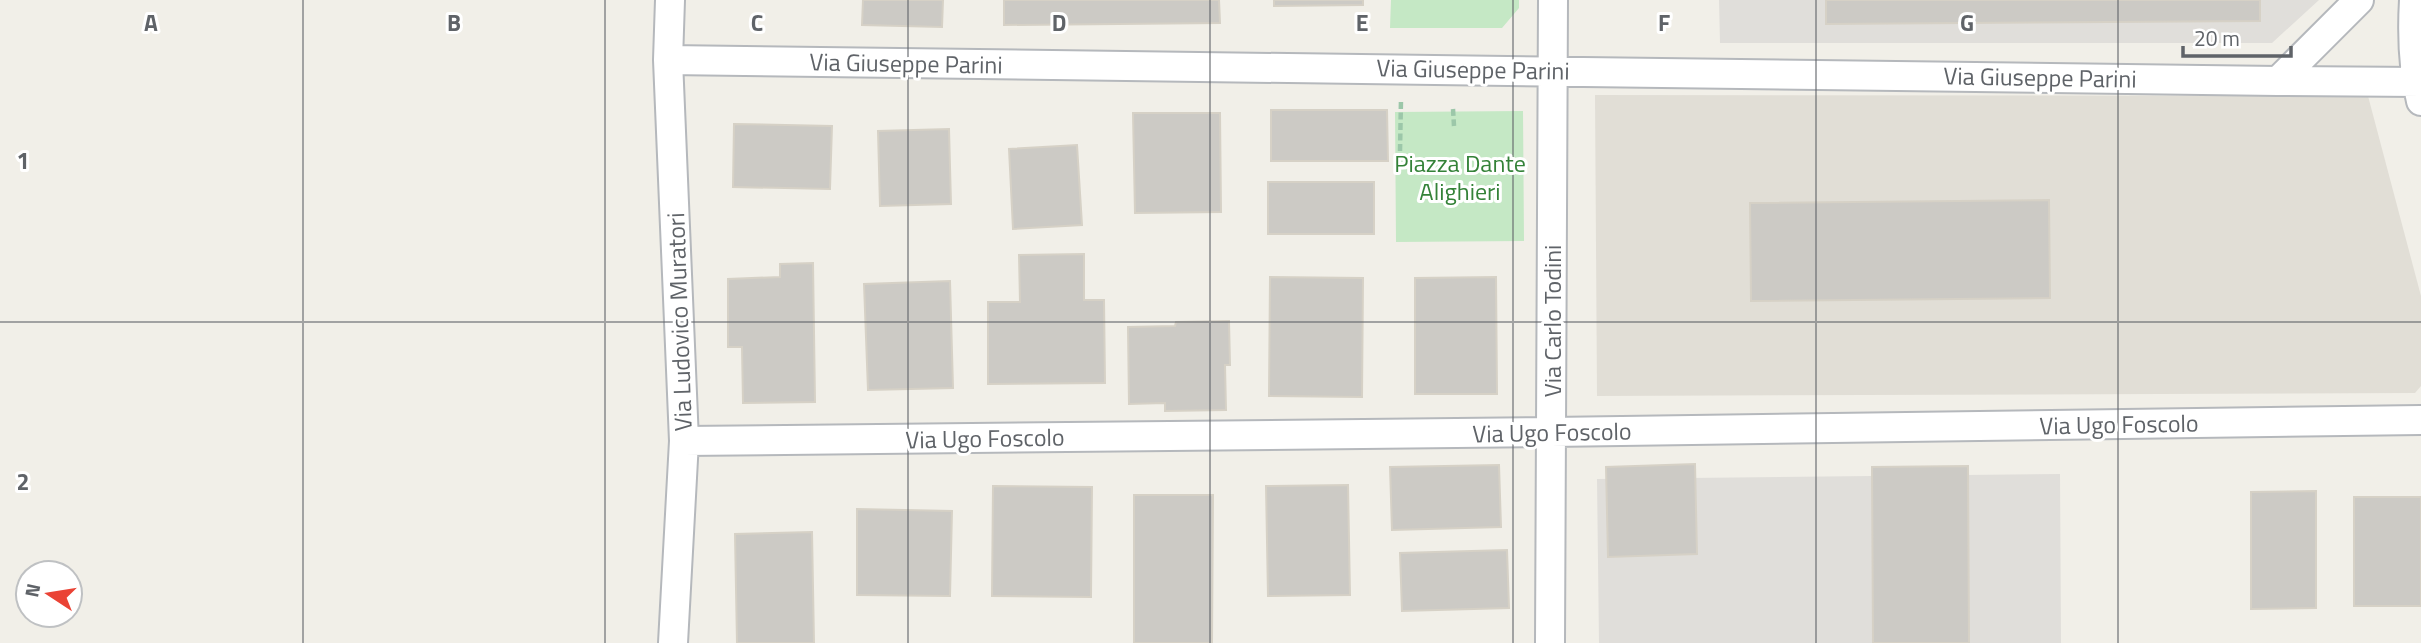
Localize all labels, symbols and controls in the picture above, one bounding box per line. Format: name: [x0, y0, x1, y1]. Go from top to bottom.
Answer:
text: A: [144, 5, 158, 40]
text: B: [447, 5, 461, 40]
text: C: [751, 5, 763, 40]
text: D: [1052, 5, 1066, 40]
text: E: [1356, 5, 1368, 40]
text: F: [1658, 5, 1670, 40]
text: G: [1960, 5, 1974, 40]
scale bar: [2183, 14, 2292, 58]
text: 20 m: [2194, 22, 2240, 54]
street label: Via Giuseppe Parini: [809, 43, 1003, 83]
street label: Via Giuseppe Parini: [1376, 49, 1570, 89]
street label: Via Giuseppe Parini: [1943, 57, 2137, 97]
text: 1: [17, 143, 29, 178]
park label: Piazza Dante Alighieri: [1394, 145, 1526, 209]
street label: Via Ludovico Muratori: [657, 212, 701, 432]
street label: Via Carlo Todini: [1534, 245, 1570, 397]
street label: Via Ugo Foscolo: [2039, 405, 2199, 443]
street label: Via Ugo Foscolo: [1472, 413, 1632, 451]
street label: Via Ugo Foscolo: [905, 419, 1065, 457]
text: 2: [17, 464, 29, 499]
north arrow: [14, 559, 84, 629]
text: N: [16, 581, 47, 600]

